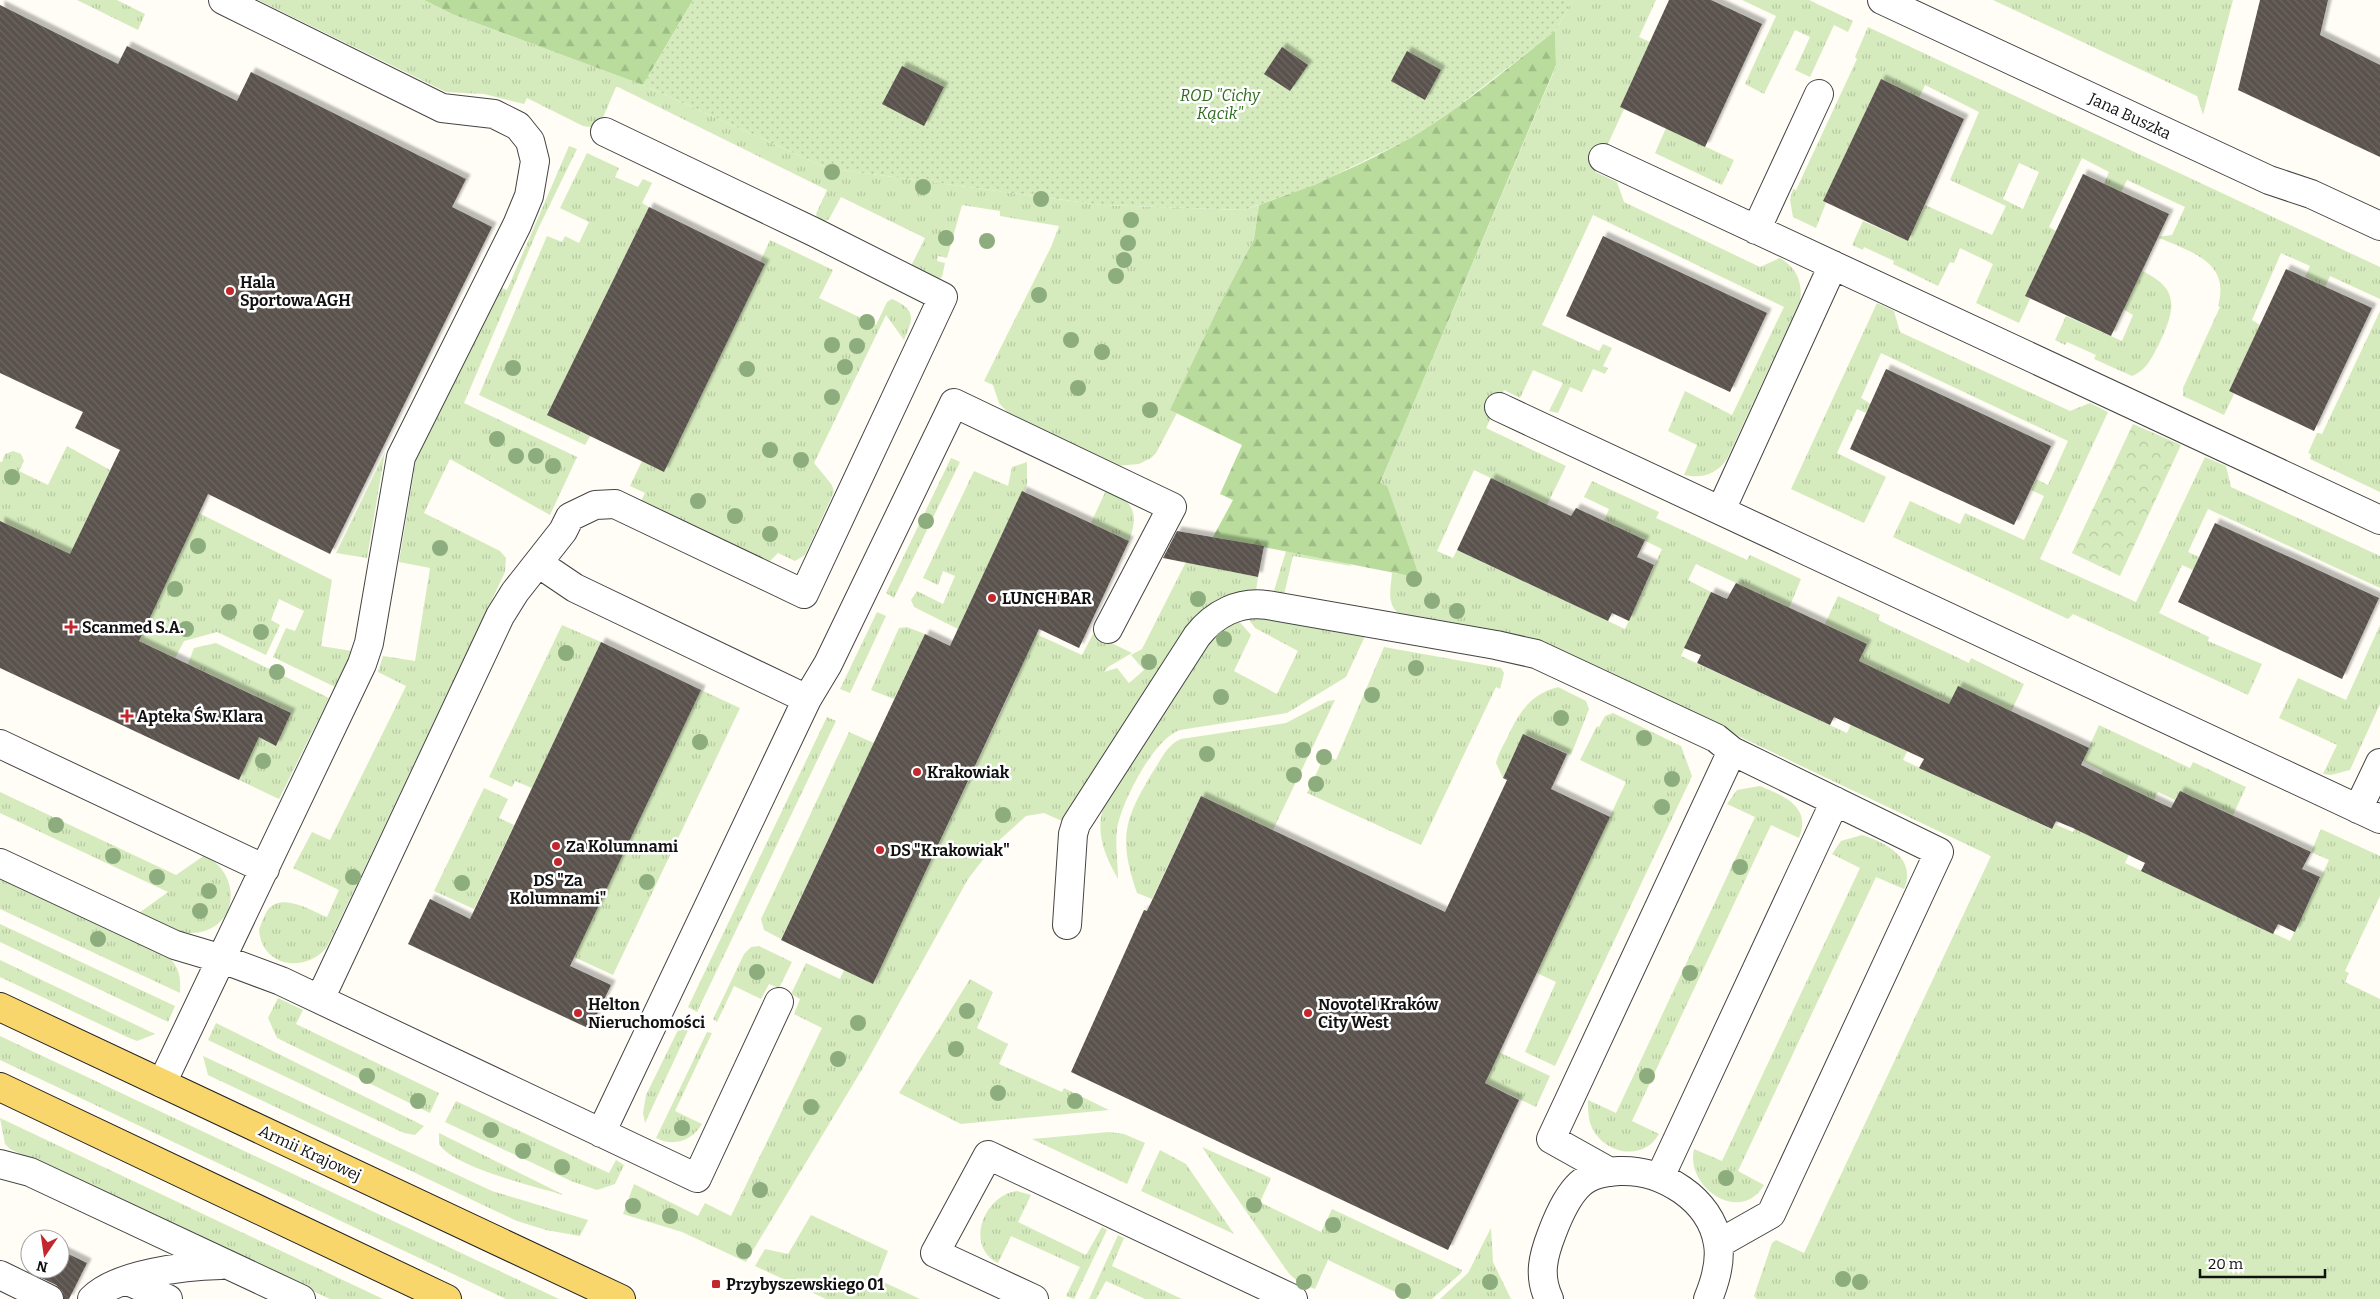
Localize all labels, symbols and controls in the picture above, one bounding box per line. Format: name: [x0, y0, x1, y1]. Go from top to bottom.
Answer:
park label: ROD "Cichy Kącik": [1180, 86, 1261, 123]
street label: Jana Buszka: [2085, 88, 2174, 143]
place label: Hala Sportowa AGH: [240, 273, 351, 310]
marker: Hala Sportowa AGH: [224, 285, 236, 297]
place label: LUNCH BAR: [1002, 589, 1092, 608]
marker: LUNCH BAR: [986, 592, 998, 604]
place label: Scanmed S.A.: [82, 618, 184, 637]
marker: Scanmed S.A.: [64, 620, 78, 634]
place label: Apteka Św. Klara: [137, 706, 263, 726]
marker: Apteka Św. Klara: [121, 710, 133, 722]
place label: Krakowiak: [927, 763, 1010, 782]
marker: Krakowiak: [911, 766, 923, 778]
place label: Za Kolumnami: [566, 837, 678, 856]
marker: Za Kolumnami: [550, 840, 562, 852]
place label: DS "Krakowiak": [890, 841, 1010, 860]
marker: DS "Krakowiak": [874, 844, 886, 856]
marker: DS "Za Kolumnami": [552, 856, 564, 868]
place label: DS "Za Kolumnami": [510, 871, 606, 908]
place label: Helton Nieruchomości: [588, 995, 705, 1032]
place label: Novotel Kraków City West: [1318, 995, 1439, 1032]
marker: Helton Nieruchomości: [572, 1007, 584, 1019]
marker: Novotel Kraków City West: [1302, 1007, 1314, 1019]
street label: Armii Krajowej: [256, 1121, 364, 1185]
north arrow: [20, 1229, 70, 1279]
scale bar: [2200, 1246, 2325, 1278]
text: 20 m: [2208, 1255, 2244, 1273]
text: N: [35, 1257, 49, 1276]
place label: Przybyszewskiego 01: [726, 1275, 884, 1294]
marker: Przybyszewskiego 01: [710, 1278, 722, 1290]

